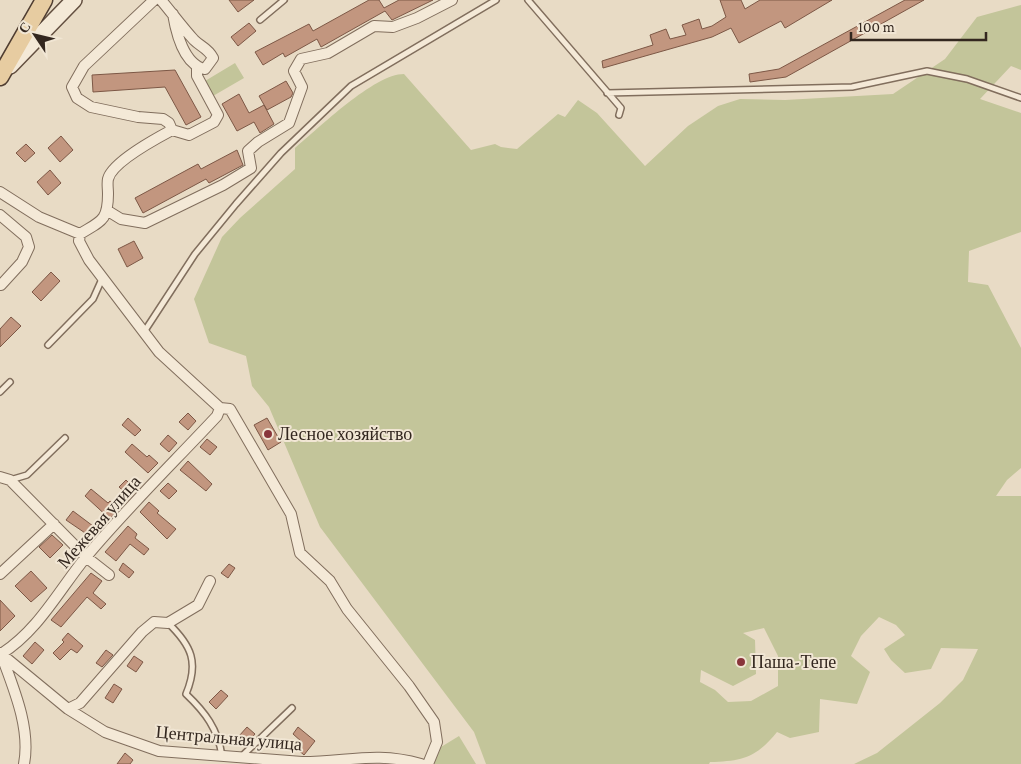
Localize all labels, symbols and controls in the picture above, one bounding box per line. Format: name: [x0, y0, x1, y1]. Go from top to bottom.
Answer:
north arrow: [10, 10, 60, 60]
scale bar: [851, 10, 986, 42]
text: С: [15, 19, 34, 36]
text: 100 m: [858, 19, 895, 35]
place label: Лесное хозяйство: [278, 424, 412, 444]
marker: Лесное хозяйство: [262, 428, 274, 440]
street label: Межевая улица: [53, 472, 145, 572]
place label: Паша-Тепе: [751, 652, 836, 672]
marker: Паша-Тепе: [735, 656, 747, 668]
street label: Центральная улица: [155, 722, 303, 754]

